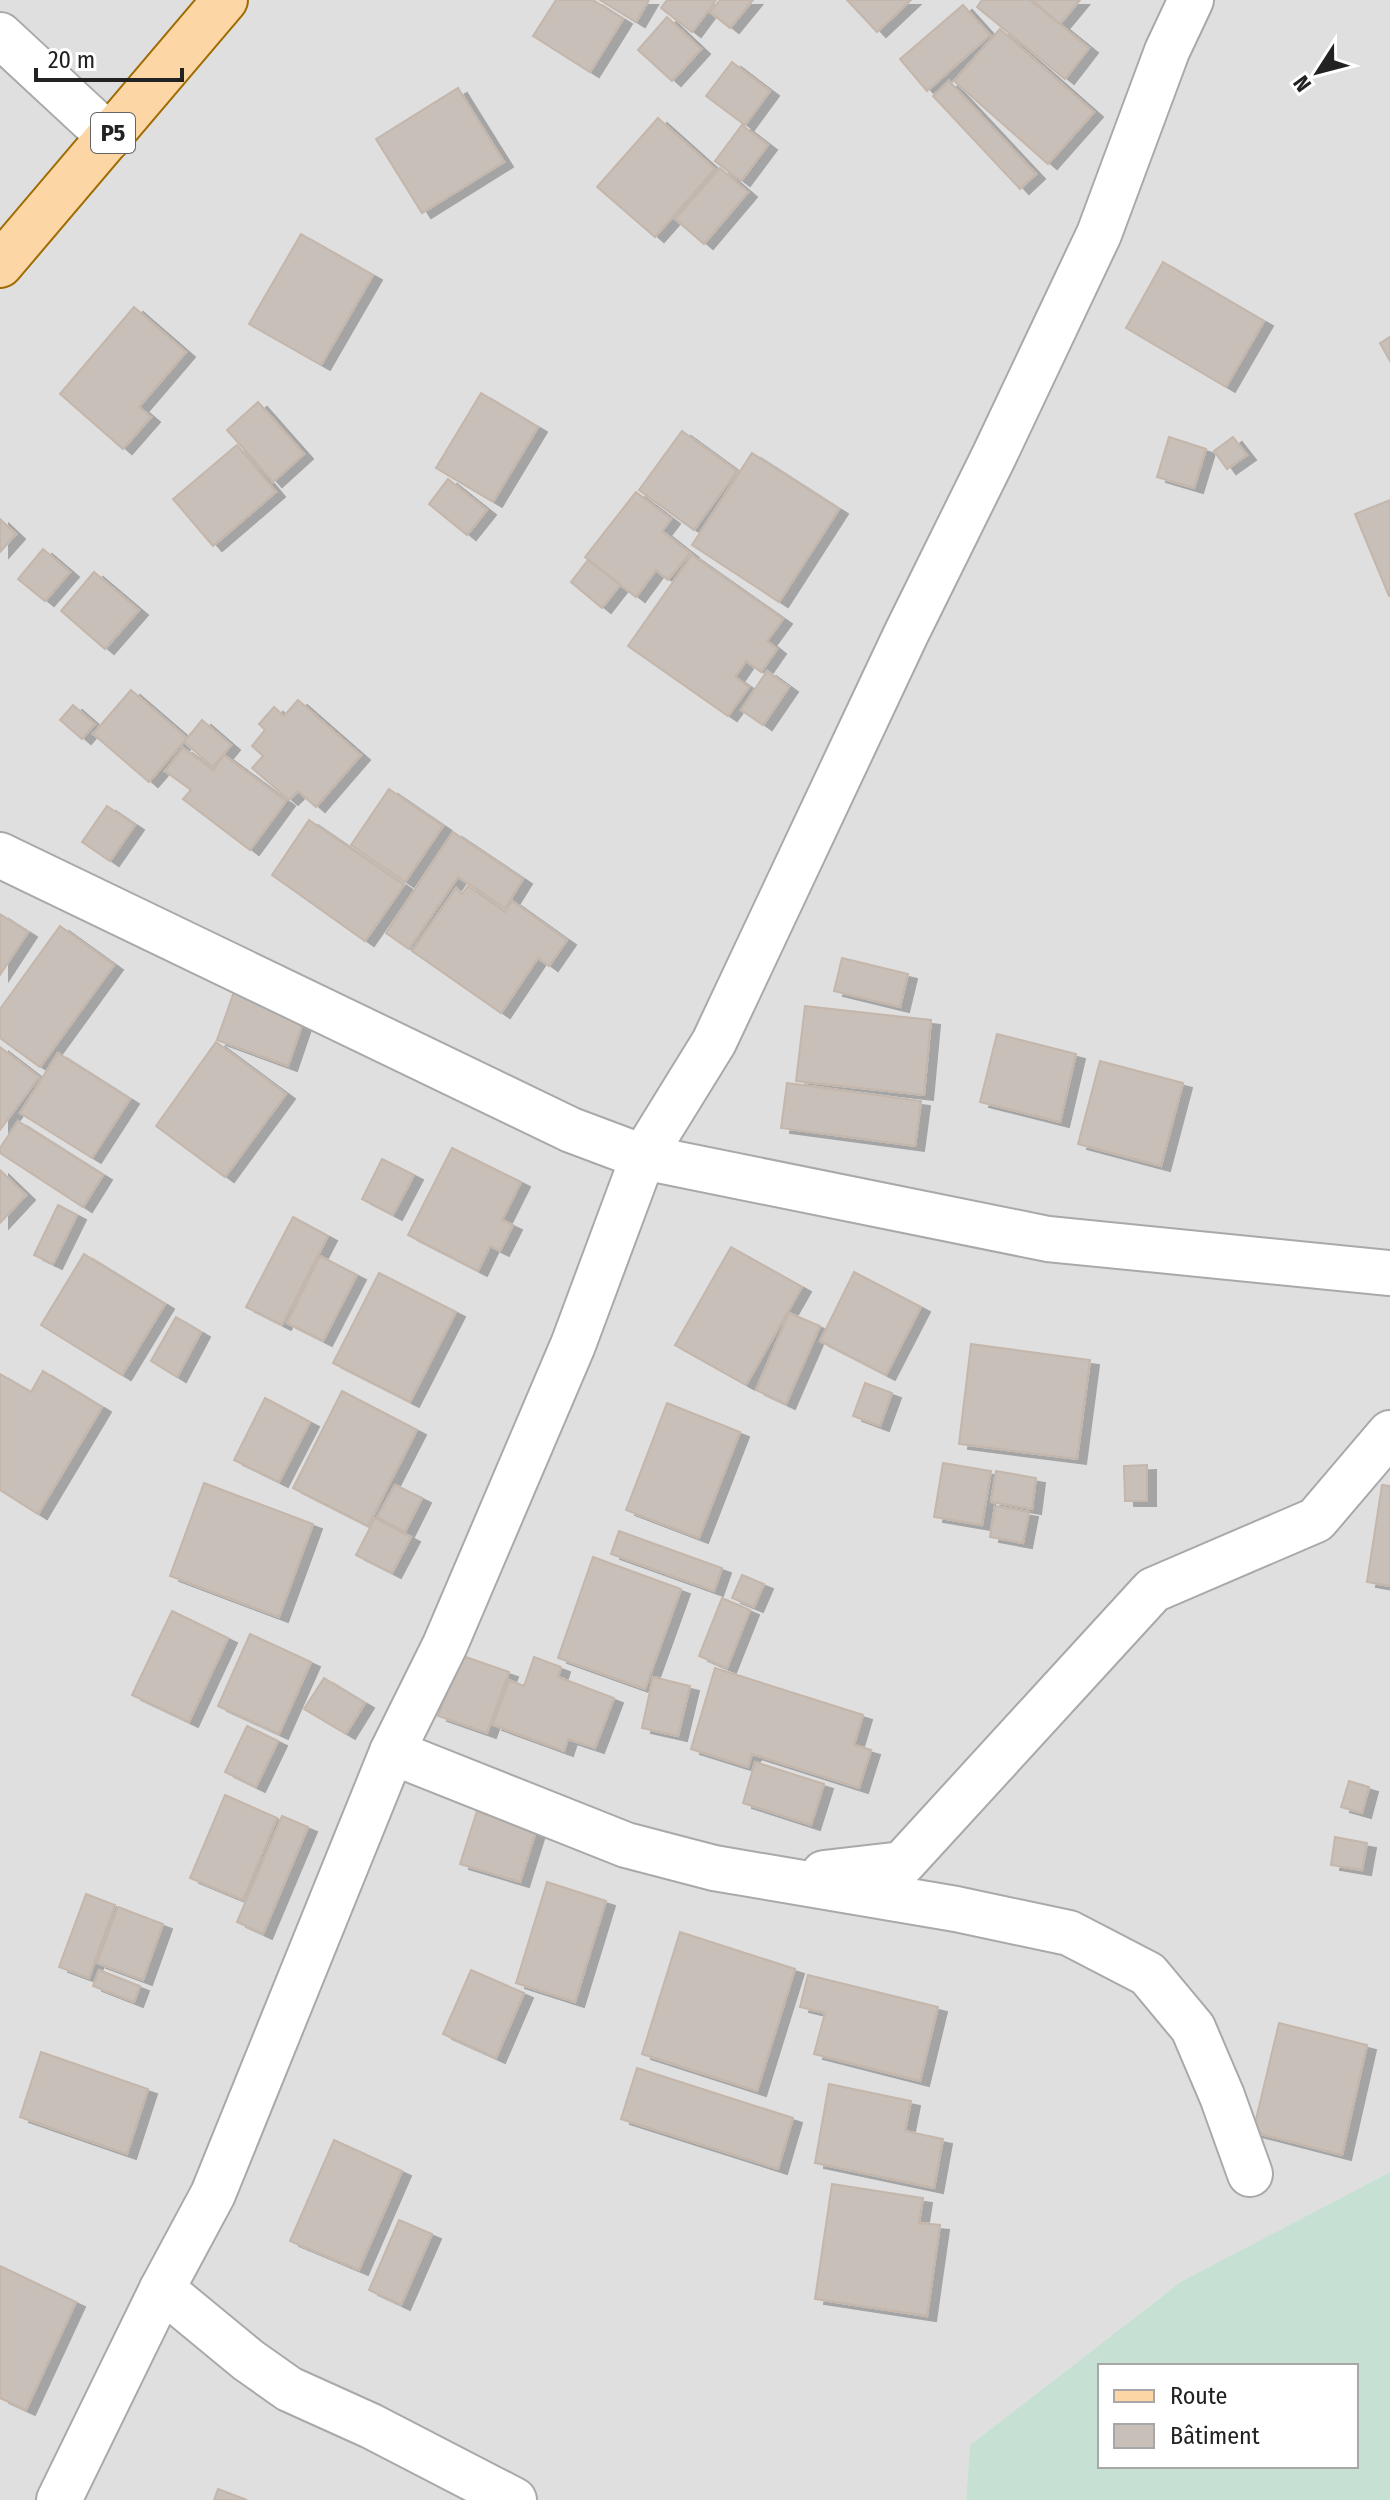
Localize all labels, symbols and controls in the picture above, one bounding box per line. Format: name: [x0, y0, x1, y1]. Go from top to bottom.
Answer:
scale bar: [36, 32, 182, 82]
north arrow: [1278, 32, 1358, 112]
text: 20 m: [48, 46, 95, 74]
text: N: [1287, 70, 1317, 97]
road number: P5: [91, 113, 135, 153]
legend: [1098, 2364, 1358, 2468]
text: Route: [1170, 2382, 1227, 2410]
text: Bâtiment: [1170, 2422, 1260, 2450]

